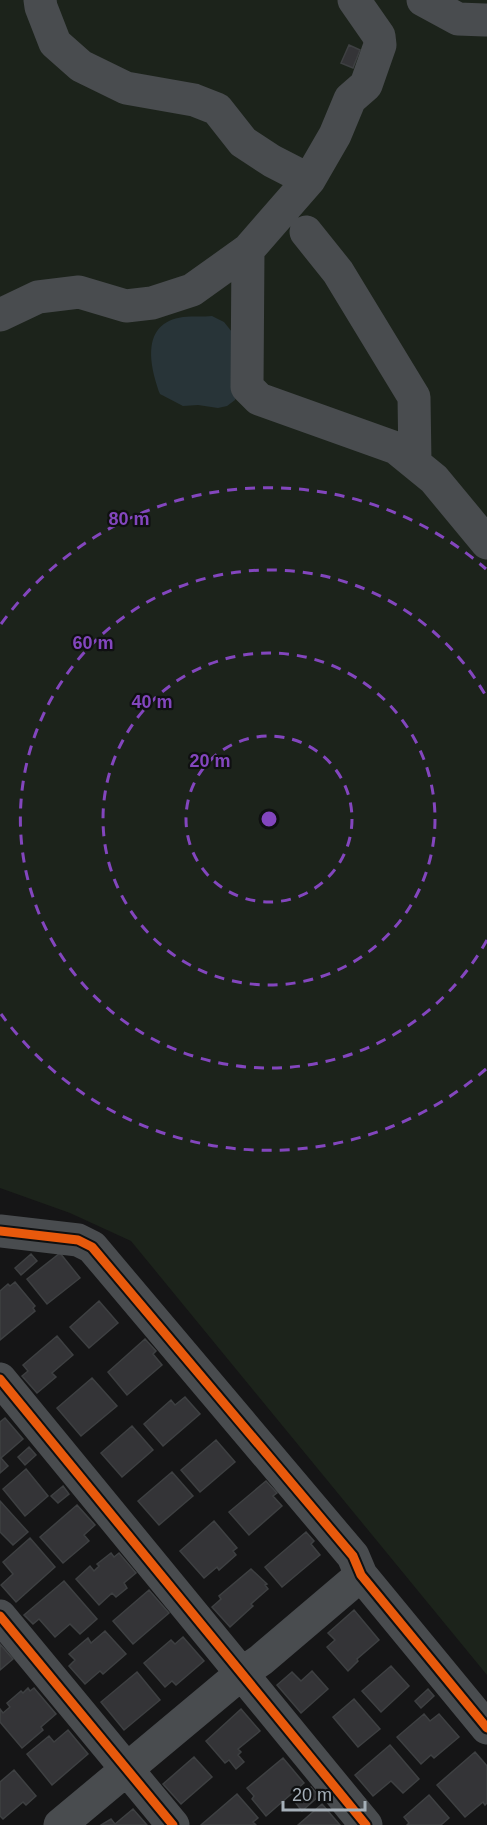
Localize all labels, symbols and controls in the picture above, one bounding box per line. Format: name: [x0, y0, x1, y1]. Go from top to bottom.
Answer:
text: 80 m: [108, 509, 150, 529]
text: 60 m: [72, 633, 114, 653]
text: 40 m: [131, 692, 173, 712]
text: 20 m: [189, 751, 231, 771]
centre of rings: [259, 809, 279, 829]
scale bar: [283, 1774, 366, 1812]
text: 20 m: [292, 1785, 332, 1805]

